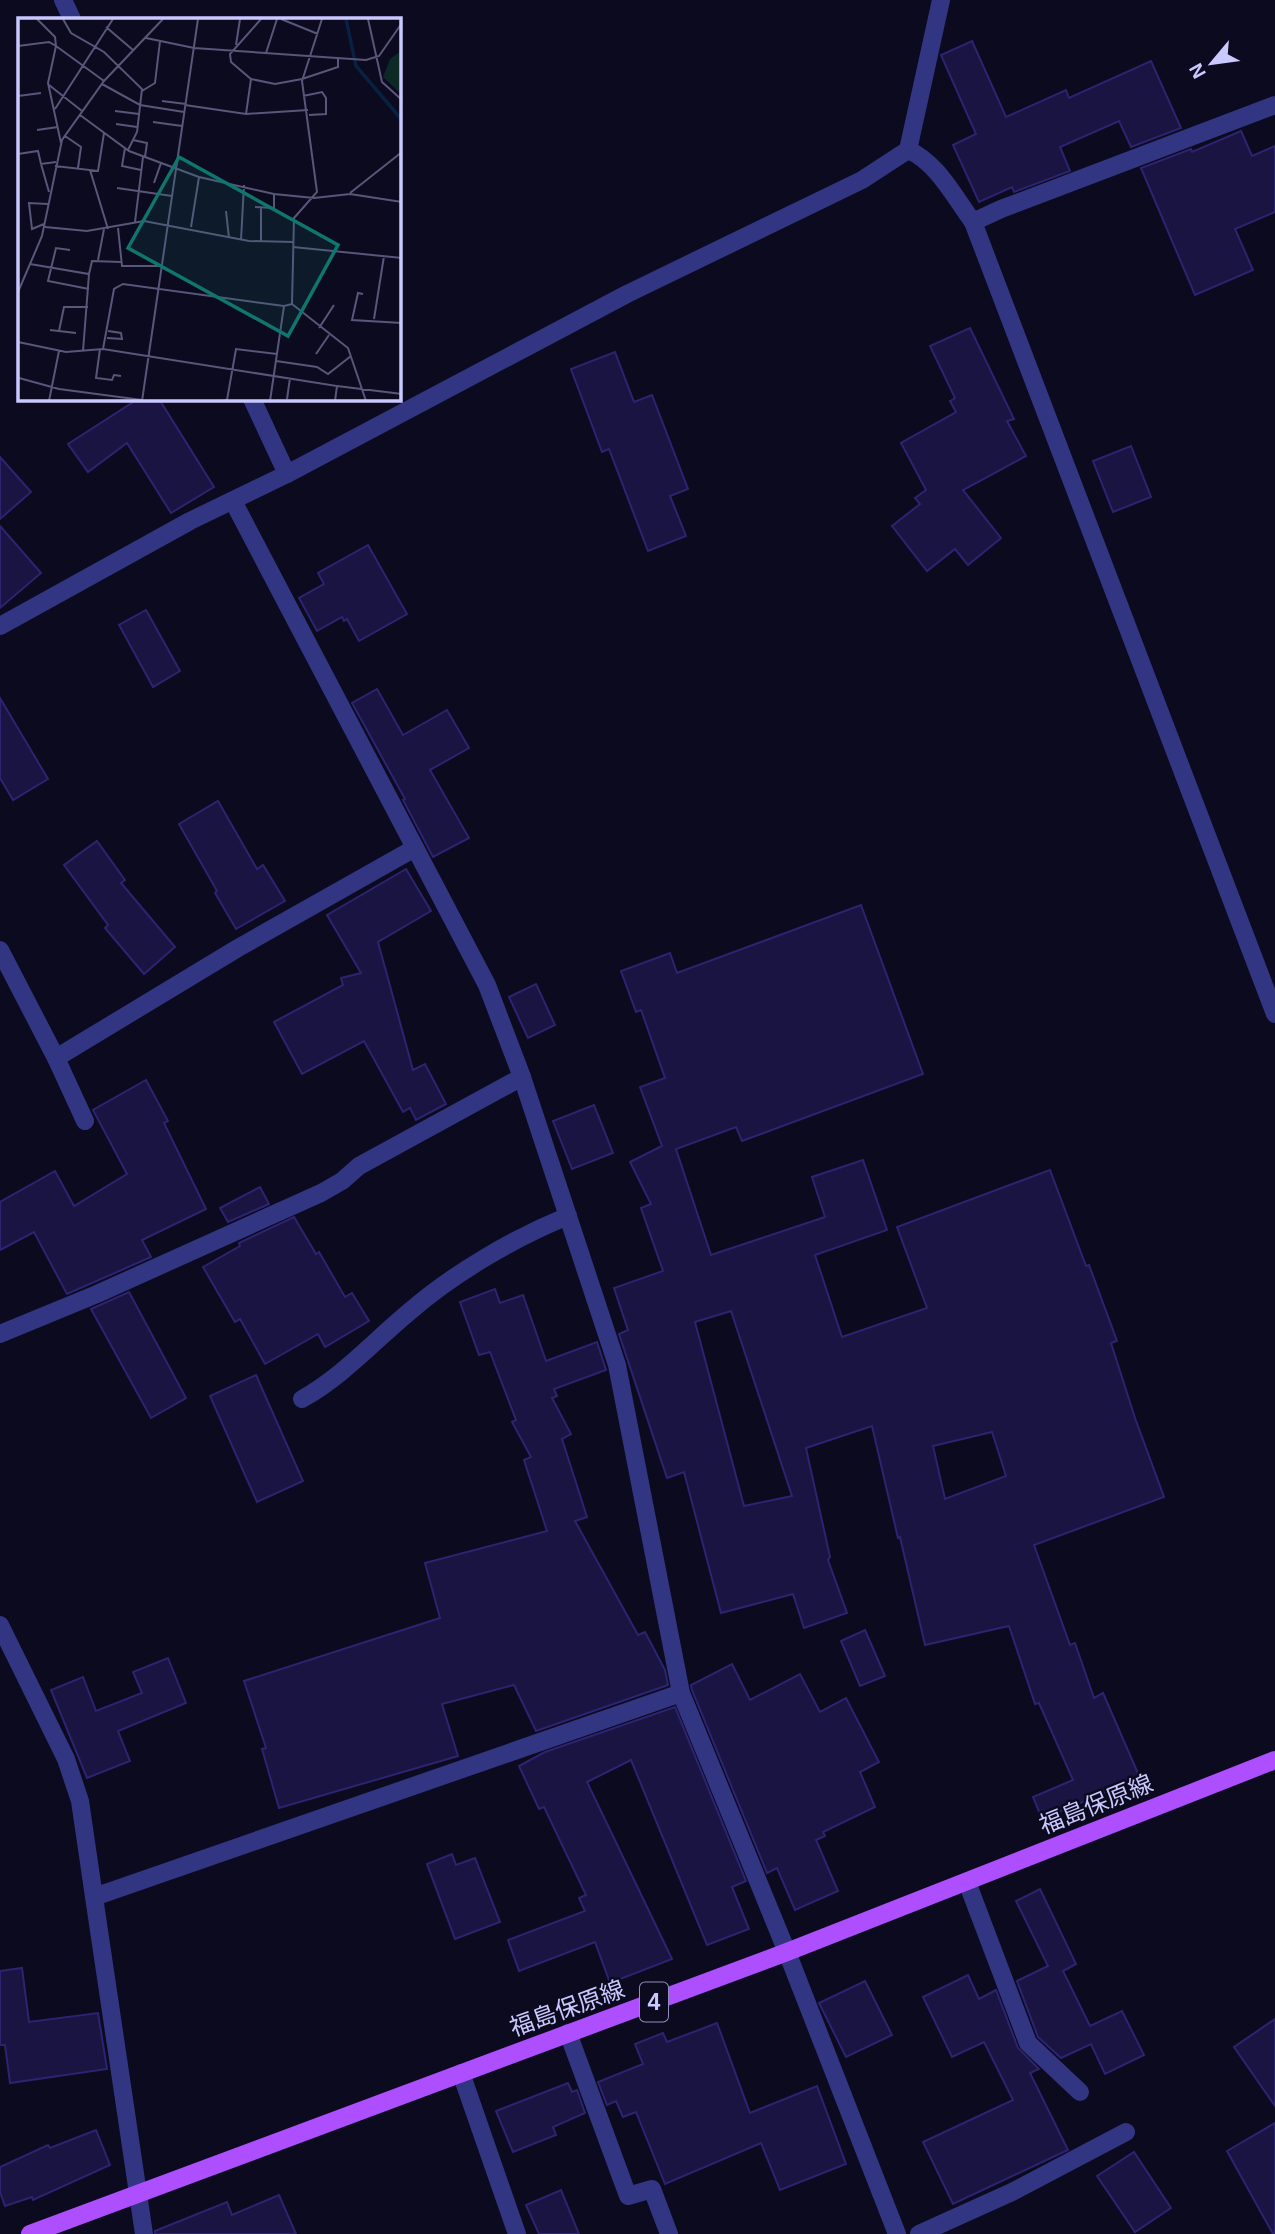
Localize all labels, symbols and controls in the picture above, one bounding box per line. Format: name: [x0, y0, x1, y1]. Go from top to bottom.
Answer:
inset map: [18, 18, 401, 401]
north arrow: [1177, 28, 1247, 98]
text: N: [1185, 60, 1210, 82]
street label: 福島保原線: [1035, 1769, 1157, 1839]
street label: 福島保原線: [506, 1975, 628, 2041]
road number: 4: [640, 1982, 668, 2022]

